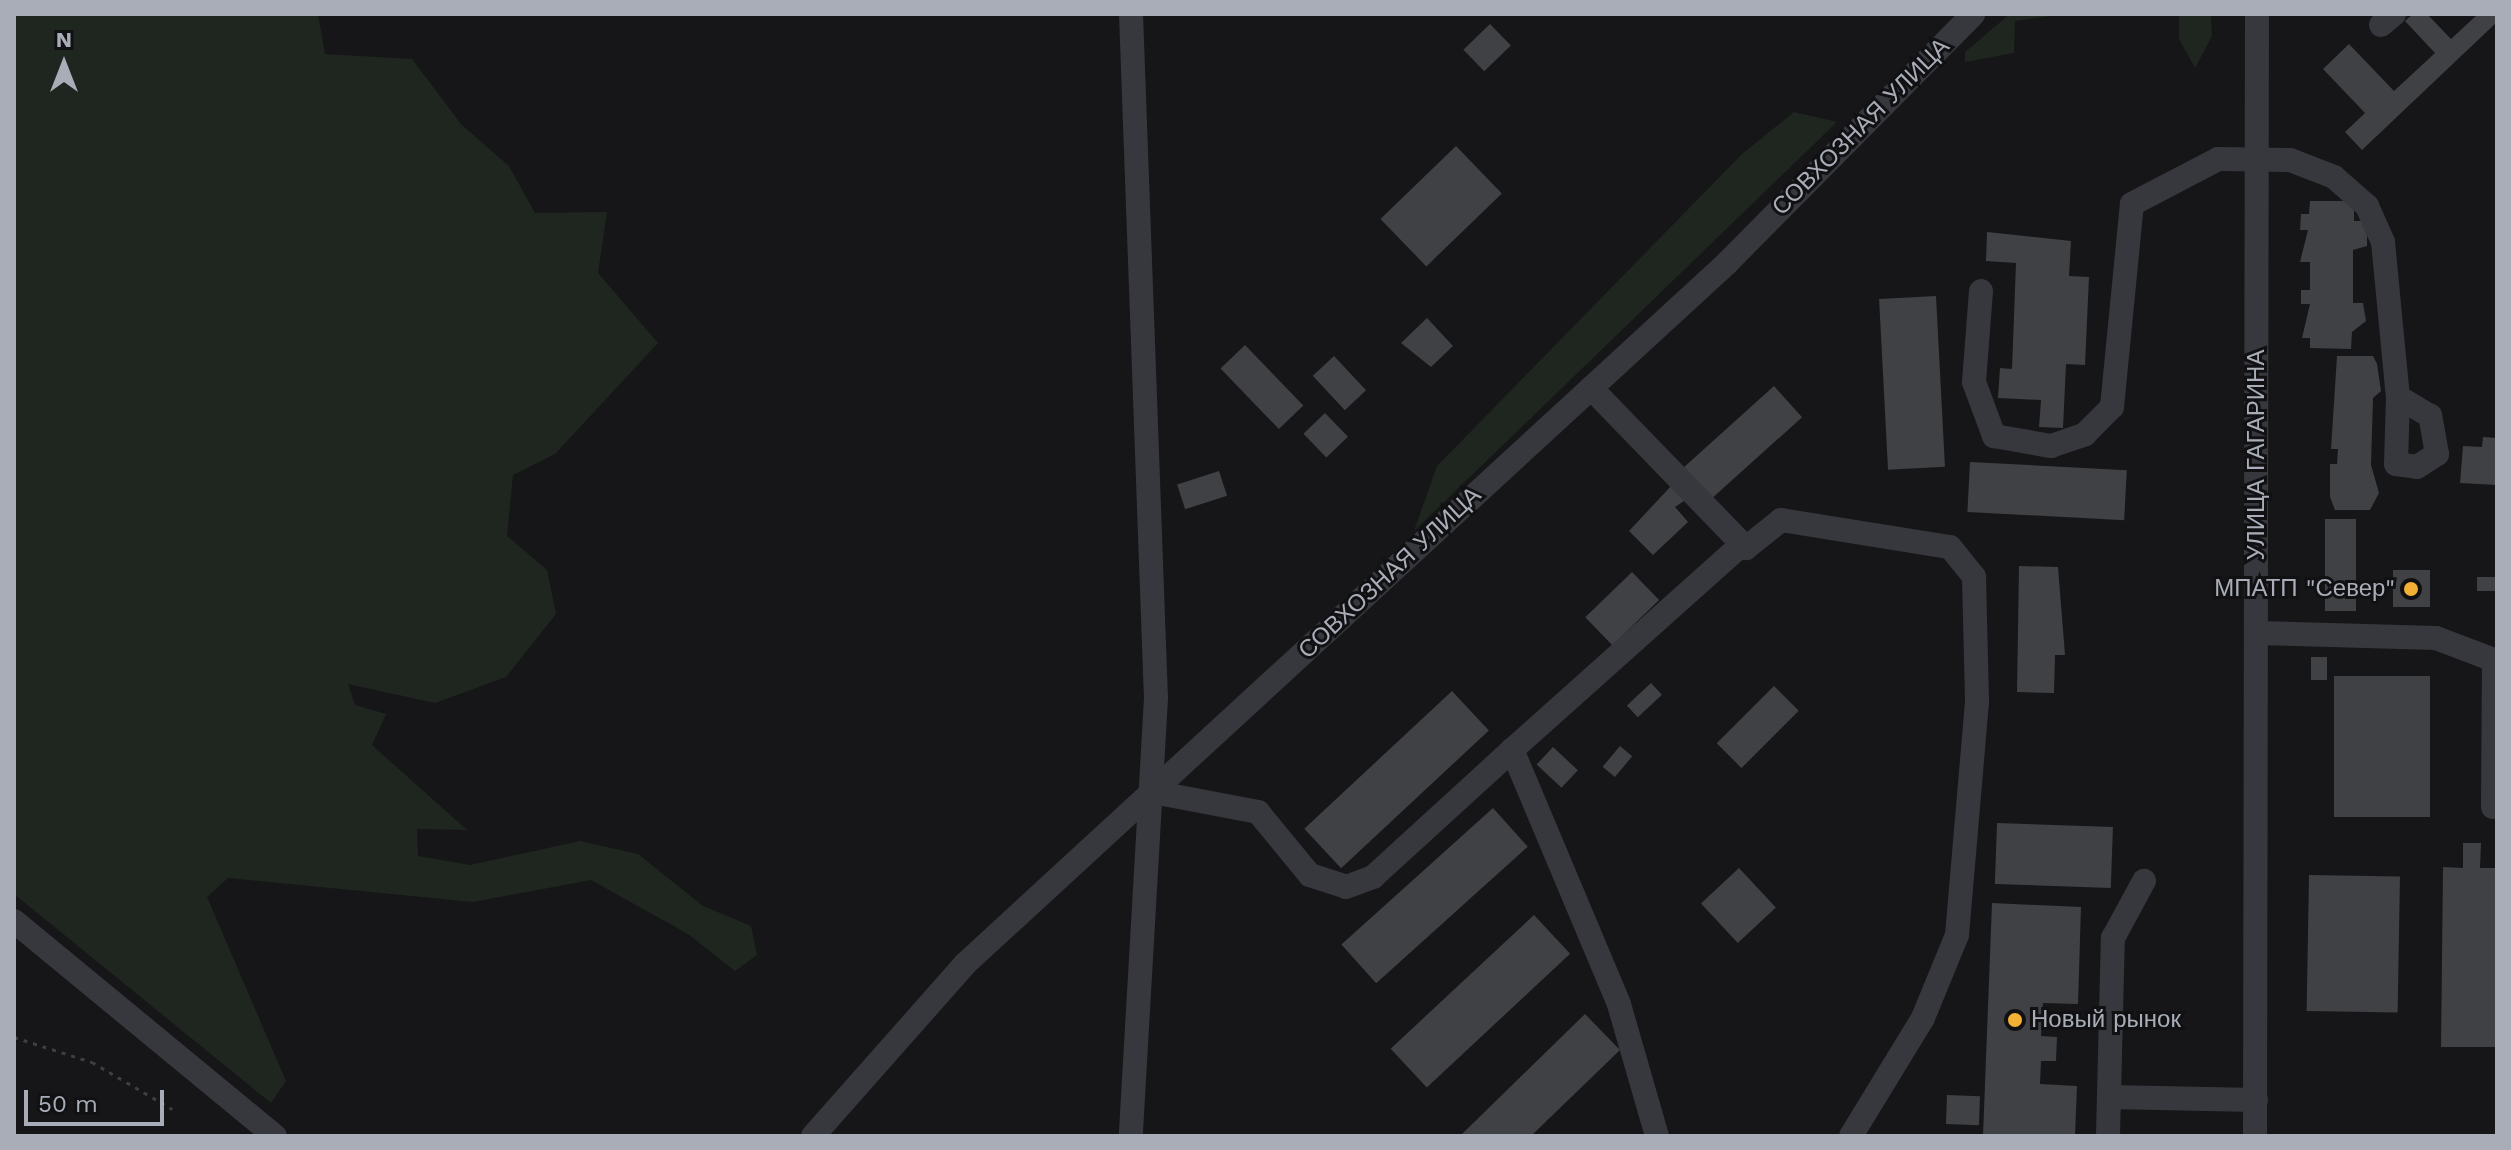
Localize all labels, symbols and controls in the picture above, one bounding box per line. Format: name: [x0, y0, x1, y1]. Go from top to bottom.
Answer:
north arrow: [24, 24, 104, 104]
text: N: [56, 27, 72, 52]
street label: СОВХОЗНАЯ УЛИЦА: [1766, 32, 1956, 222]
street label: УЛИЦА ГАГАРИНА: [2243, 350, 2271, 560]
street label: СОВХОЗНАЯ УЛИЦА: [1293, 481, 1487, 665]
place label: МПАТП "Север": [2214, 575, 2395, 603]
marker: МПАТП "Север": [2402, 580, 2420, 598]
place label: Новый рынок: [2031, 1006, 2181, 1034]
marker: Новый рынок: [2006, 1011, 2024, 1029]
scale bar: [28, 1074, 168, 1124]
text: 50 m: [38, 1090, 98, 1118]

